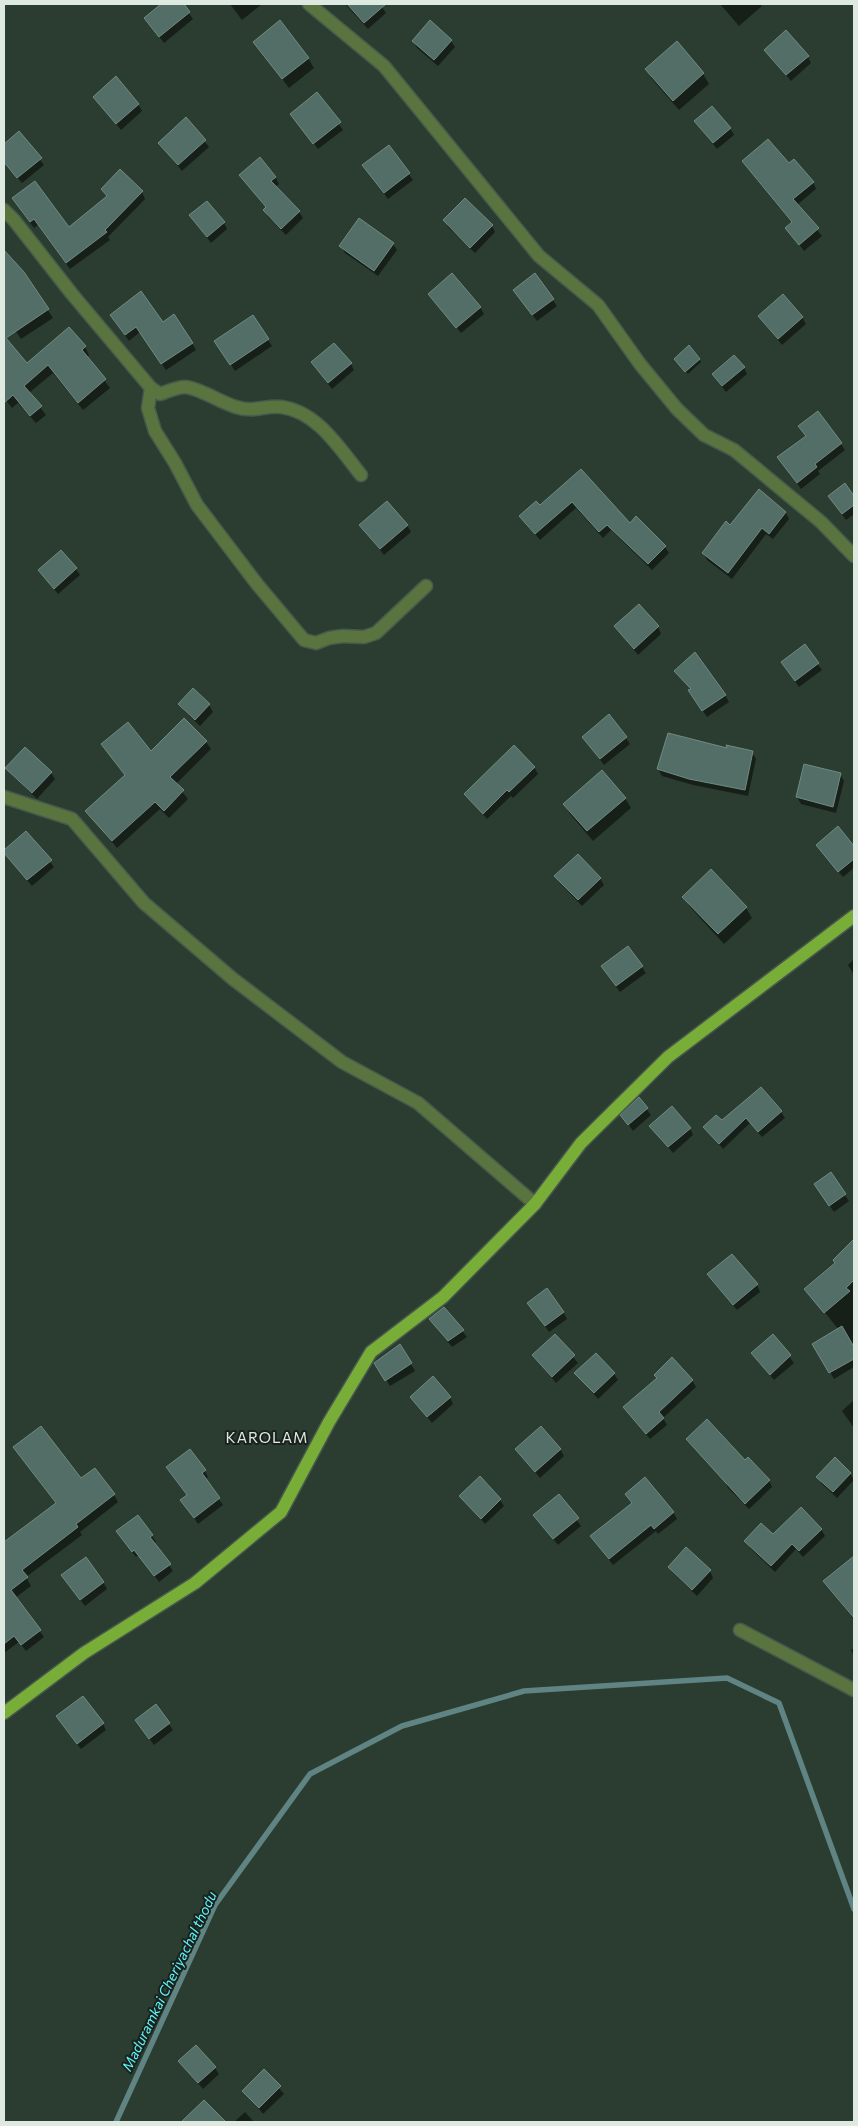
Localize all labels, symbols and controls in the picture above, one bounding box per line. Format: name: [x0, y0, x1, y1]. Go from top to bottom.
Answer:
district label: KAROLAM: [226, 1428, 308, 1446]
water label: Maduramkai Cheriyachal thodu: [118, 1888, 220, 2074]

